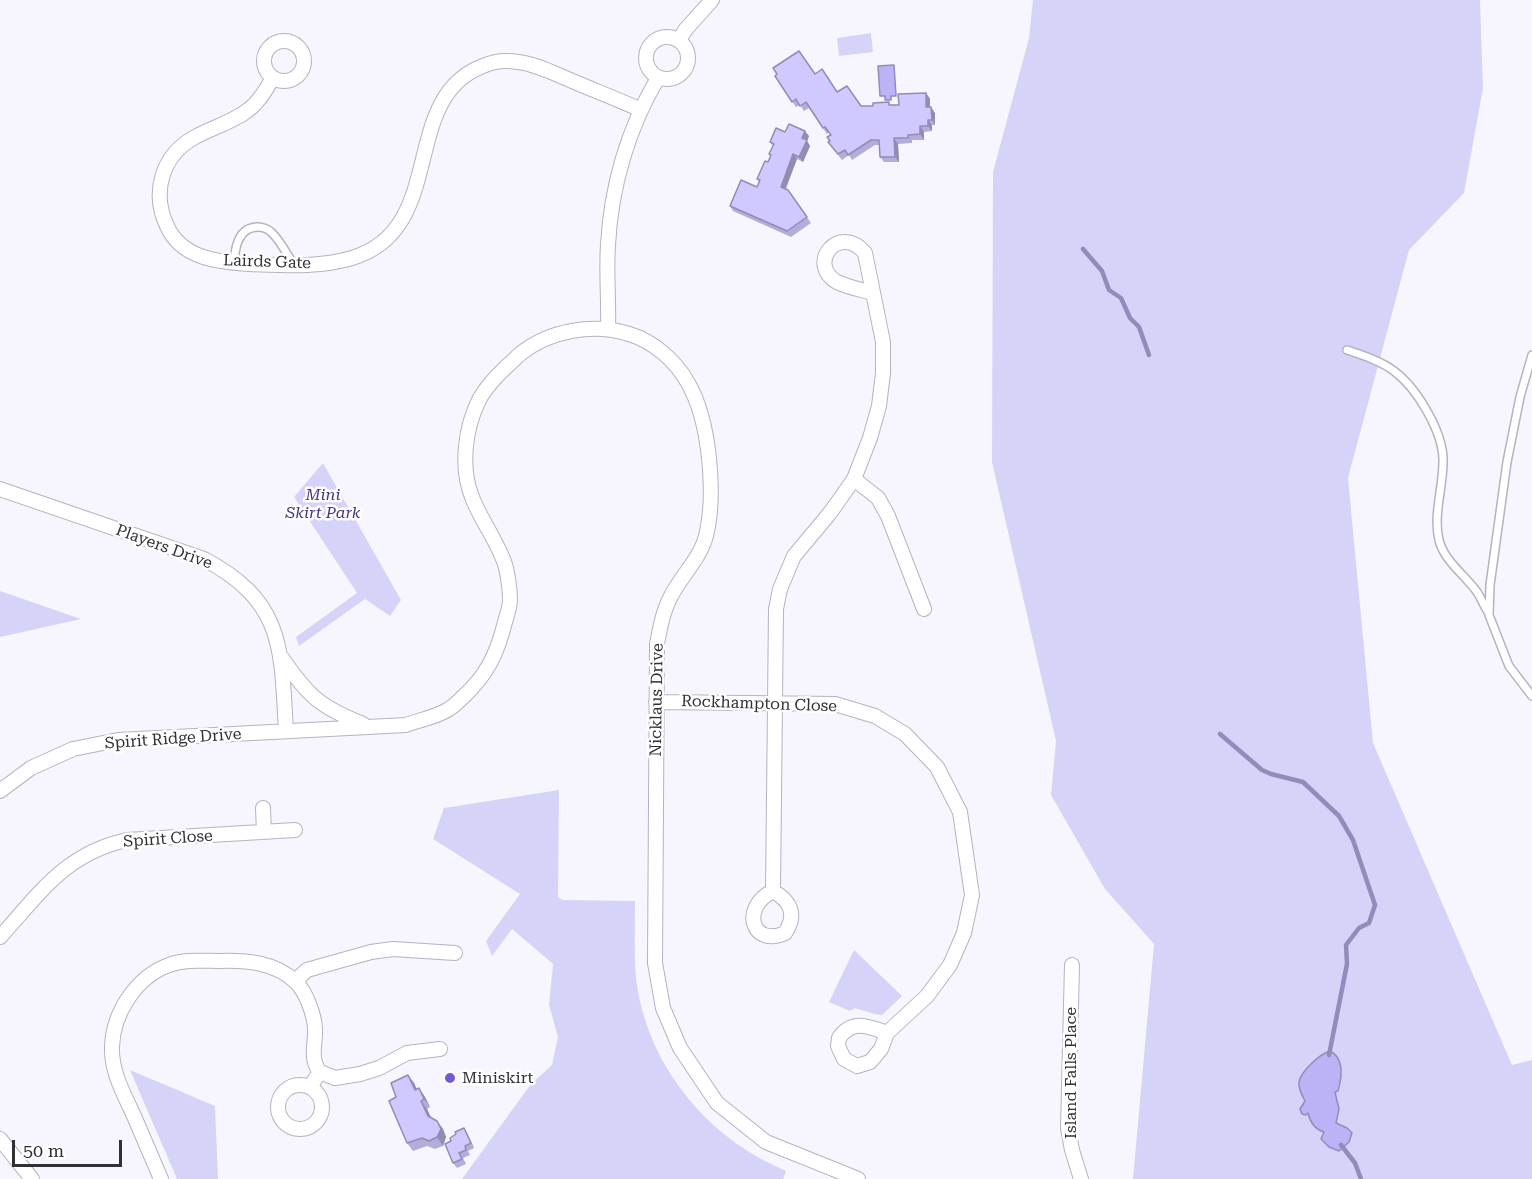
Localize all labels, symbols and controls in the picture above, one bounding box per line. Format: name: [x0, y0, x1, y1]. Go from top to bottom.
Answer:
street label: Lairds Gate: [223, 251, 311, 273]
park label: Mini Skirt Park: [286, 485, 360, 523]
street label: Players Drive: [113, 521, 215, 573]
street label: Nicklaus Drive: [646, 643, 668, 757]
street label: Rockhampton Close: [681, 692, 837, 716]
street label: Spirit Ridge Drive: [104, 725, 242, 753]
street label: Spirit Close: [123, 826, 213, 852]
street label: Island Falls Place: [1061, 1007, 1081, 1139]
place label: Miniskirt: [462, 1068, 533, 1088]
marker: Miniskirt: [443, 1071, 457, 1085]
scale bar: [15, 1128, 124, 1166]
text: 50 m: [23, 1140, 64, 1161]

